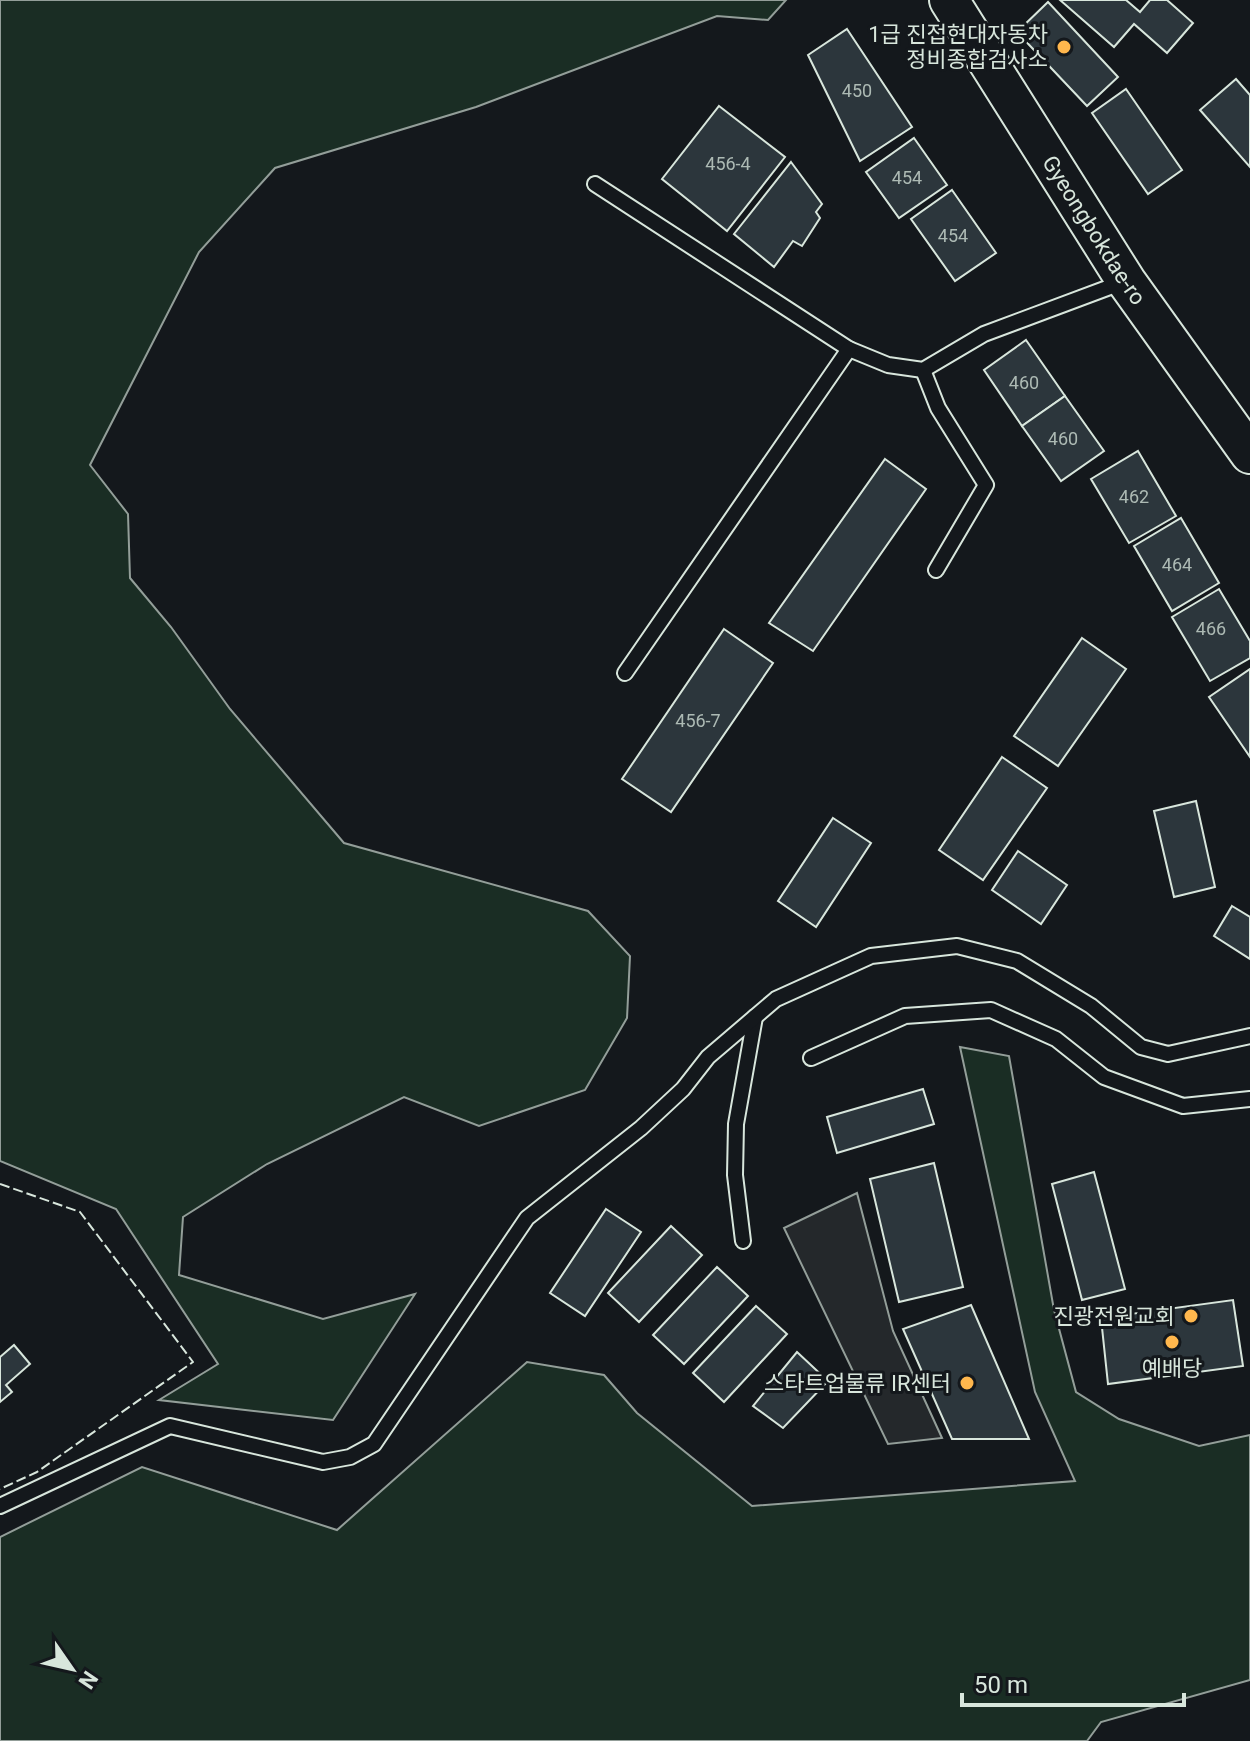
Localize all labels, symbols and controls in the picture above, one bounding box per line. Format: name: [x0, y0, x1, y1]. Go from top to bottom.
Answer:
place label: 1급 진접현대자동차 정비종합검사소: [868, 22, 1048, 72]
marker: 1급 진접현대자동차 정비종합검사소: [1055, 38, 1073, 56]
house number: 450: [842, 80, 872, 101]
street label: Gyeongbokdae-ro: [1037, 151, 1151, 310]
house number: 456-4: [705, 153, 751, 174]
house number: 454: [892, 167, 922, 188]
house number: 454: [938, 225, 968, 246]
house number: 460: [1009, 372, 1039, 393]
house number: 460: [1048, 428, 1078, 449]
house number: 462: [1119, 486, 1149, 507]
house number: 464: [1162, 554, 1192, 575]
house number: 466: [1196, 618, 1226, 639]
house number: 456-7: [675, 710, 721, 731]
place label: 진광전원교회: [1054, 1304, 1175, 1329]
marker: 진광전원교회: [1182, 1307, 1200, 1325]
marker: 예배당: [1163, 1333, 1181, 1351]
place label: 예배당: [1142, 1356, 1202, 1381]
place label: 스타트업물류 IR센터: [764, 1371, 951, 1396]
marker: 스타트업물류 IR센터: [958, 1374, 976, 1392]
north arrow: [32, 1629, 112, 1709]
scale bar: [962, 1657, 1184, 1707]
text: N: [73, 1666, 103, 1693]
text: 50 m: [974, 1671, 1028, 1699]

